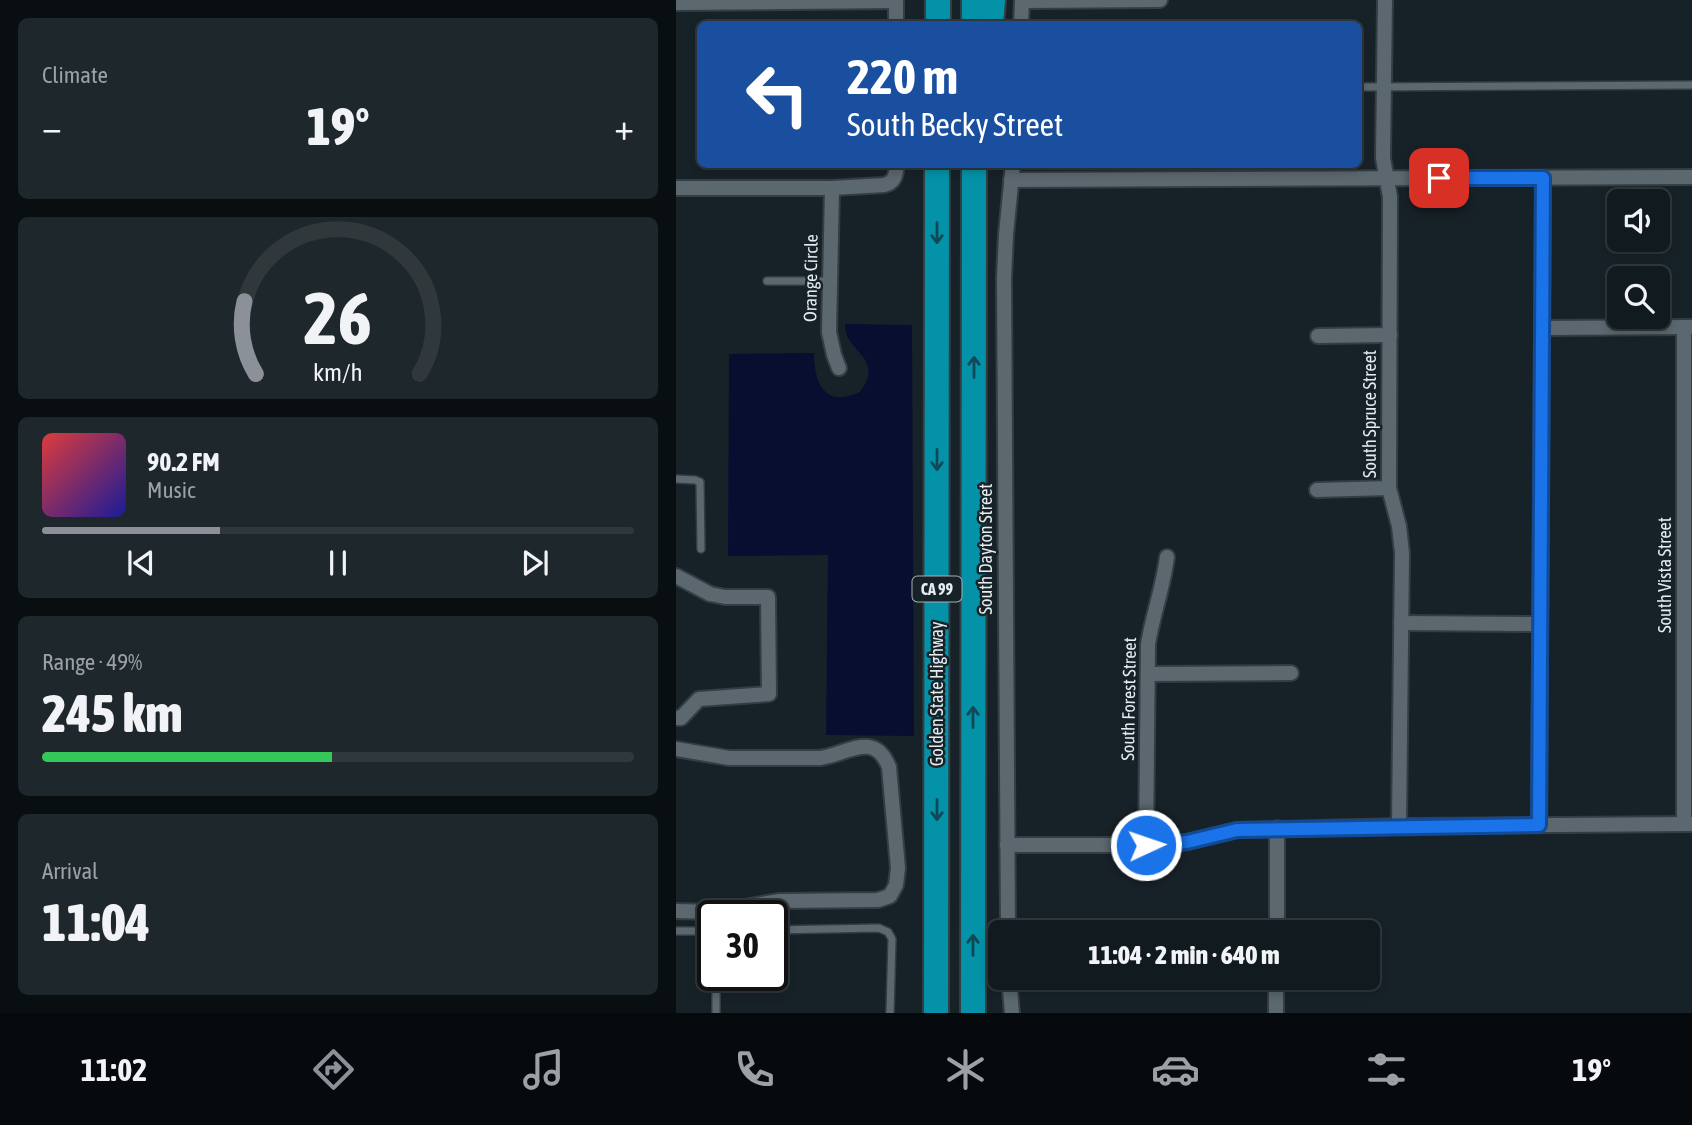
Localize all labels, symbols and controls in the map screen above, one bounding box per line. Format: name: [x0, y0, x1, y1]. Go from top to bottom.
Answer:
text: 220 m: [847, 48, 958, 104]
icon: left: [732, 49, 823, 140]
text: Climate: [42, 62, 108, 88]
text: 19°: [306, 96, 370, 156]
text: −: [42, 105, 62, 148]
text: +: [614, 105, 634, 148]
text: South Becky Street: [847, 106, 1063, 143]
pin: [1409, 148, 1469, 208]
icon: arrive: [1420, 159, 1458, 197]
map controls: [1607, 189, 1670, 329]
button: sound: [1607, 189, 1670, 252]
one-way arrow: [930, 221, 944, 244]
street label: Orange Circle: [799, 234, 822, 322]
button: search: [1607, 266, 1670, 329]
text: 26: [304, 276, 372, 359]
street label: South Spruce Street: [1359, 350, 1380, 478]
one-way arrow: [967, 356, 981, 379]
text: km/h: [313, 358, 363, 386]
text: 90.2 FM: [147, 447, 220, 477]
one-way arrow: [930, 448, 944, 471]
text: Music: [147, 477, 195, 503]
street label: South Dayton Street: [975, 483, 996, 615]
street label: South Vista Street: [1654, 517, 1675, 633]
icon: previous: [122, 544, 160, 582]
icon: pause: [319, 544, 357, 582]
icon: next: [516, 544, 554, 582]
road number: CA 99: [912, 576, 962, 602]
street label: Golden State Highway: [926, 622, 947, 766]
street label: South Forest Street: [1117, 637, 1140, 761]
text: Range · 49%: [42, 649, 142, 675]
text: 245 km: [42, 683, 183, 743]
one-way arrow: [966, 706, 980, 729]
one-way arrow: [930, 798, 944, 821]
position arrow: [1109, 808, 1183, 882]
text: Arrival: [42, 858, 98, 884]
text: 11:04: [42, 892, 150, 952]
speed limit sign: 30: [697, 900, 788, 991]
one-way arrow: [966, 934, 980, 957]
text: 11:04 · 2 min · 640 m: [1088, 940, 1280, 970]
icon: directions: [309, 1045, 358, 1094]
icon: music: [519, 1045, 568, 1094]
icon: phone: [730, 1045, 779, 1094]
icon: climate: [941, 1045, 990, 1094]
icon: car: [1151, 1045, 1200, 1094]
icon: filters: [1362, 1045, 1411, 1094]
text: 11:02: [81, 1051, 147, 1088]
text: 19°: [1572, 1051, 1611, 1088]

